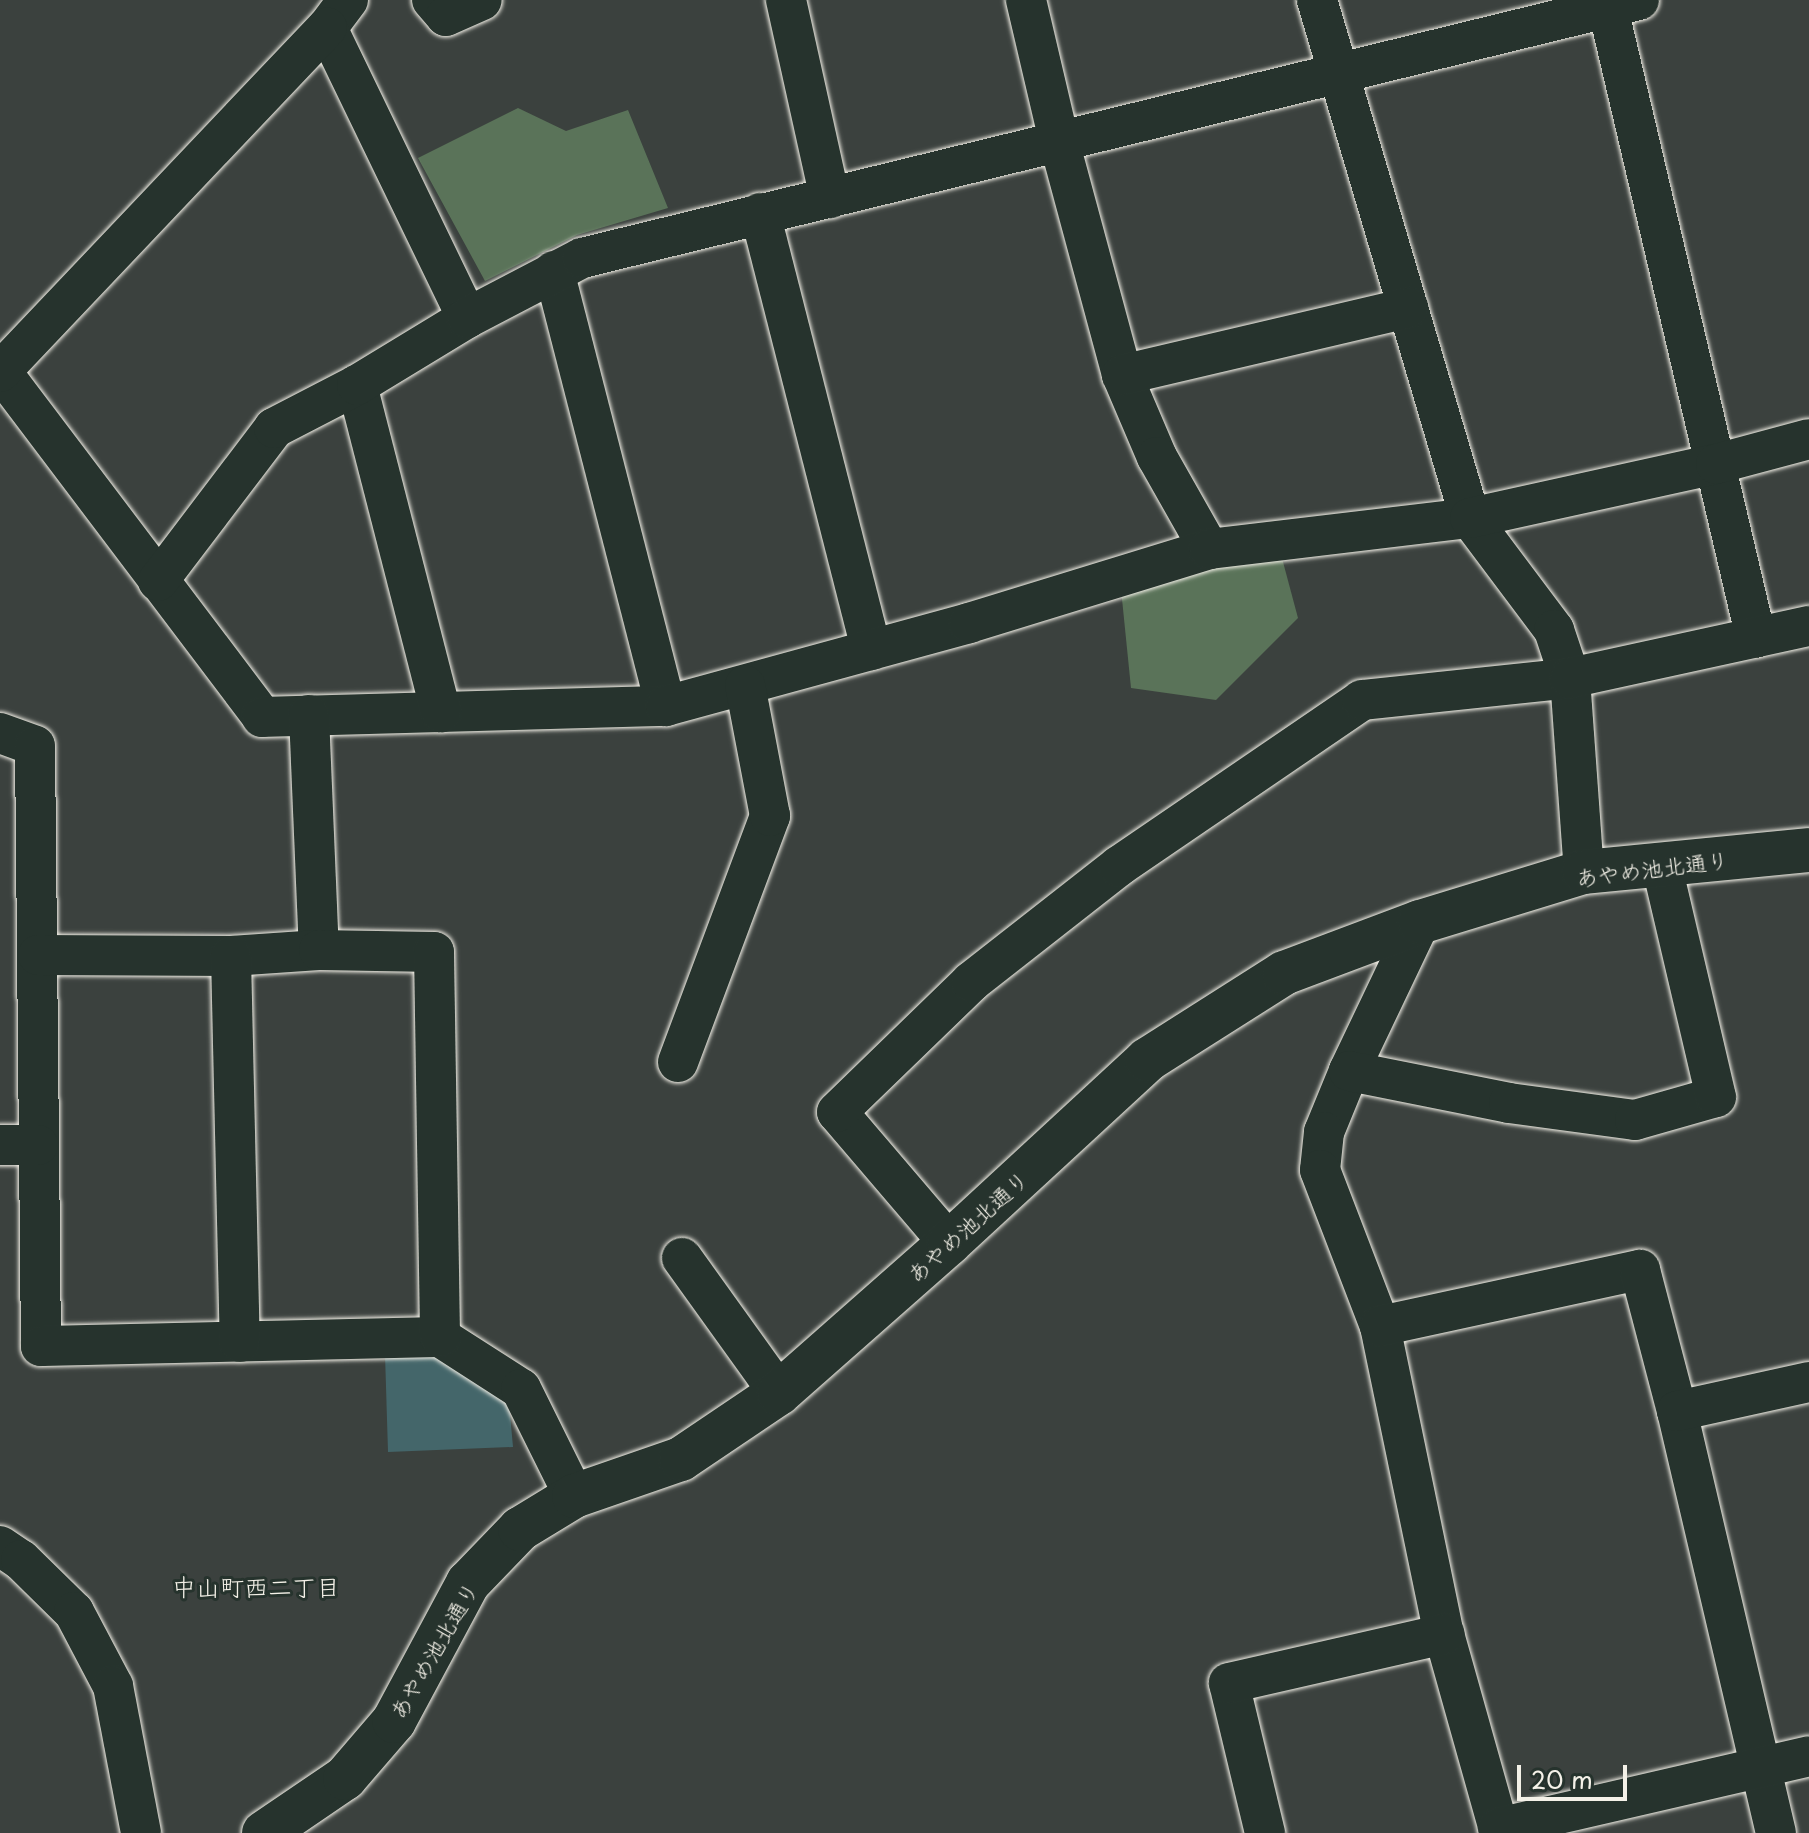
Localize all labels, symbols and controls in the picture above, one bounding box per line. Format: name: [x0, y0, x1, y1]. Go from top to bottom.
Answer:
street label: あやめ池北通り: [1574, 846, 1730, 890]
street label: あやめ池北通り: [901, 1165, 1033, 1287]
district label: 中山町西二丁目: [172, 1573, 340, 1601]
street label: あやめ池北通り: [383, 1577, 483, 1723]
scale bar: [1521, 1749, 1631, 1799]
text: 20 m: [1531, 1761, 1593, 1797]

